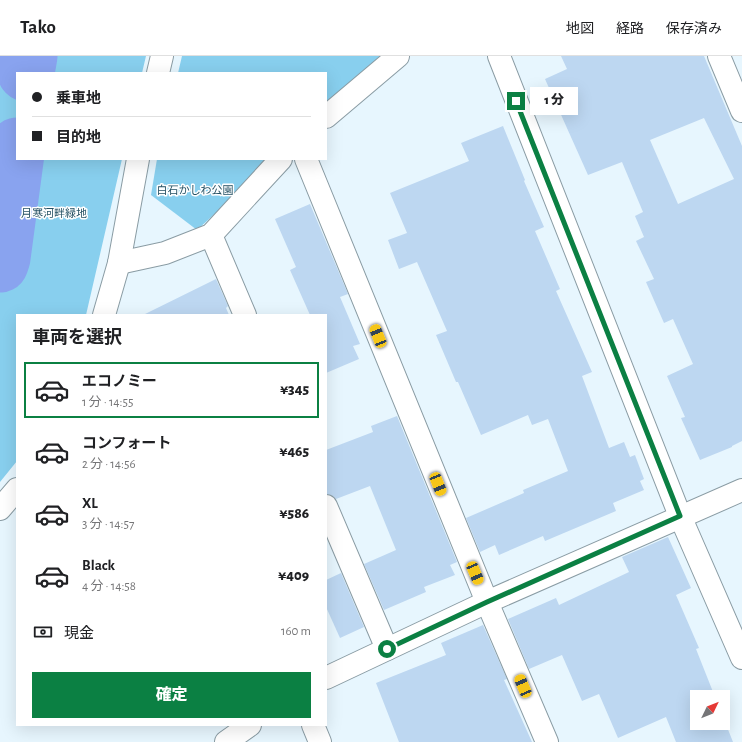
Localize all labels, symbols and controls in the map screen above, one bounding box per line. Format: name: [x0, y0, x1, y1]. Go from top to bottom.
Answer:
text: Tako: [20, 18, 56, 37]
text: 地図: [566, 22, 594, 36]
text: 経路: [616, 22, 644, 36]
text: 保存済み: [666, 22, 722, 36]
callout: 1 分: [530, 87, 578, 115]
text: 乗車地: [56, 91, 101, 106]
route end: [507, 92, 525, 110]
text: 1 分: [544, 94, 564, 107]
text: 目的地: [56, 130, 101, 145]
park label: 白石かしわ公園: [157, 184, 234, 196]
park label: 月寒河畔緑地: [21, 207, 87, 219]
car: [368, 323, 388, 349]
text: 車両を選択: [32, 329, 122, 347]
icon: car: [34, 372, 70, 408]
text: エコノミー: [82, 374, 157, 389]
text: ¥345: [280, 382, 309, 397]
text: 1 分 · 14:55: [82, 396, 133, 409]
icon: car: [34, 434, 70, 470]
text: コンフォート: [82, 436, 172, 451]
text: ¥465: [279, 444, 309, 459]
text: 2 分 · 14:56: [82, 458, 136, 471]
car: [428, 471, 448, 497]
icon: car: [34, 496, 70, 532]
text: XL: [82, 496, 98, 511]
text: ¥586: [279, 506, 309, 521]
text: 3 分 · 14:57: [82, 518, 134, 531]
icon: car: [34, 558, 70, 594]
text: Black: [82, 558, 115, 573]
car: [465, 560, 485, 586]
text: ¥409: [278, 568, 309, 583]
text: 4 分 · 14:58: [82, 580, 136, 593]
icon: cash: [32, 621, 54, 643]
text: 160 m: [281, 625, 311, 638]
text: 現金: [64, 626, 94, 641]
route start: [378, 640, 396, 658]
button: 確定: [32, 672, 311, 718]
car: [513, 673, 533, 699]
north arrow: [690, 690, 730, 730]
map controls: [690, 690, 730, 730]

